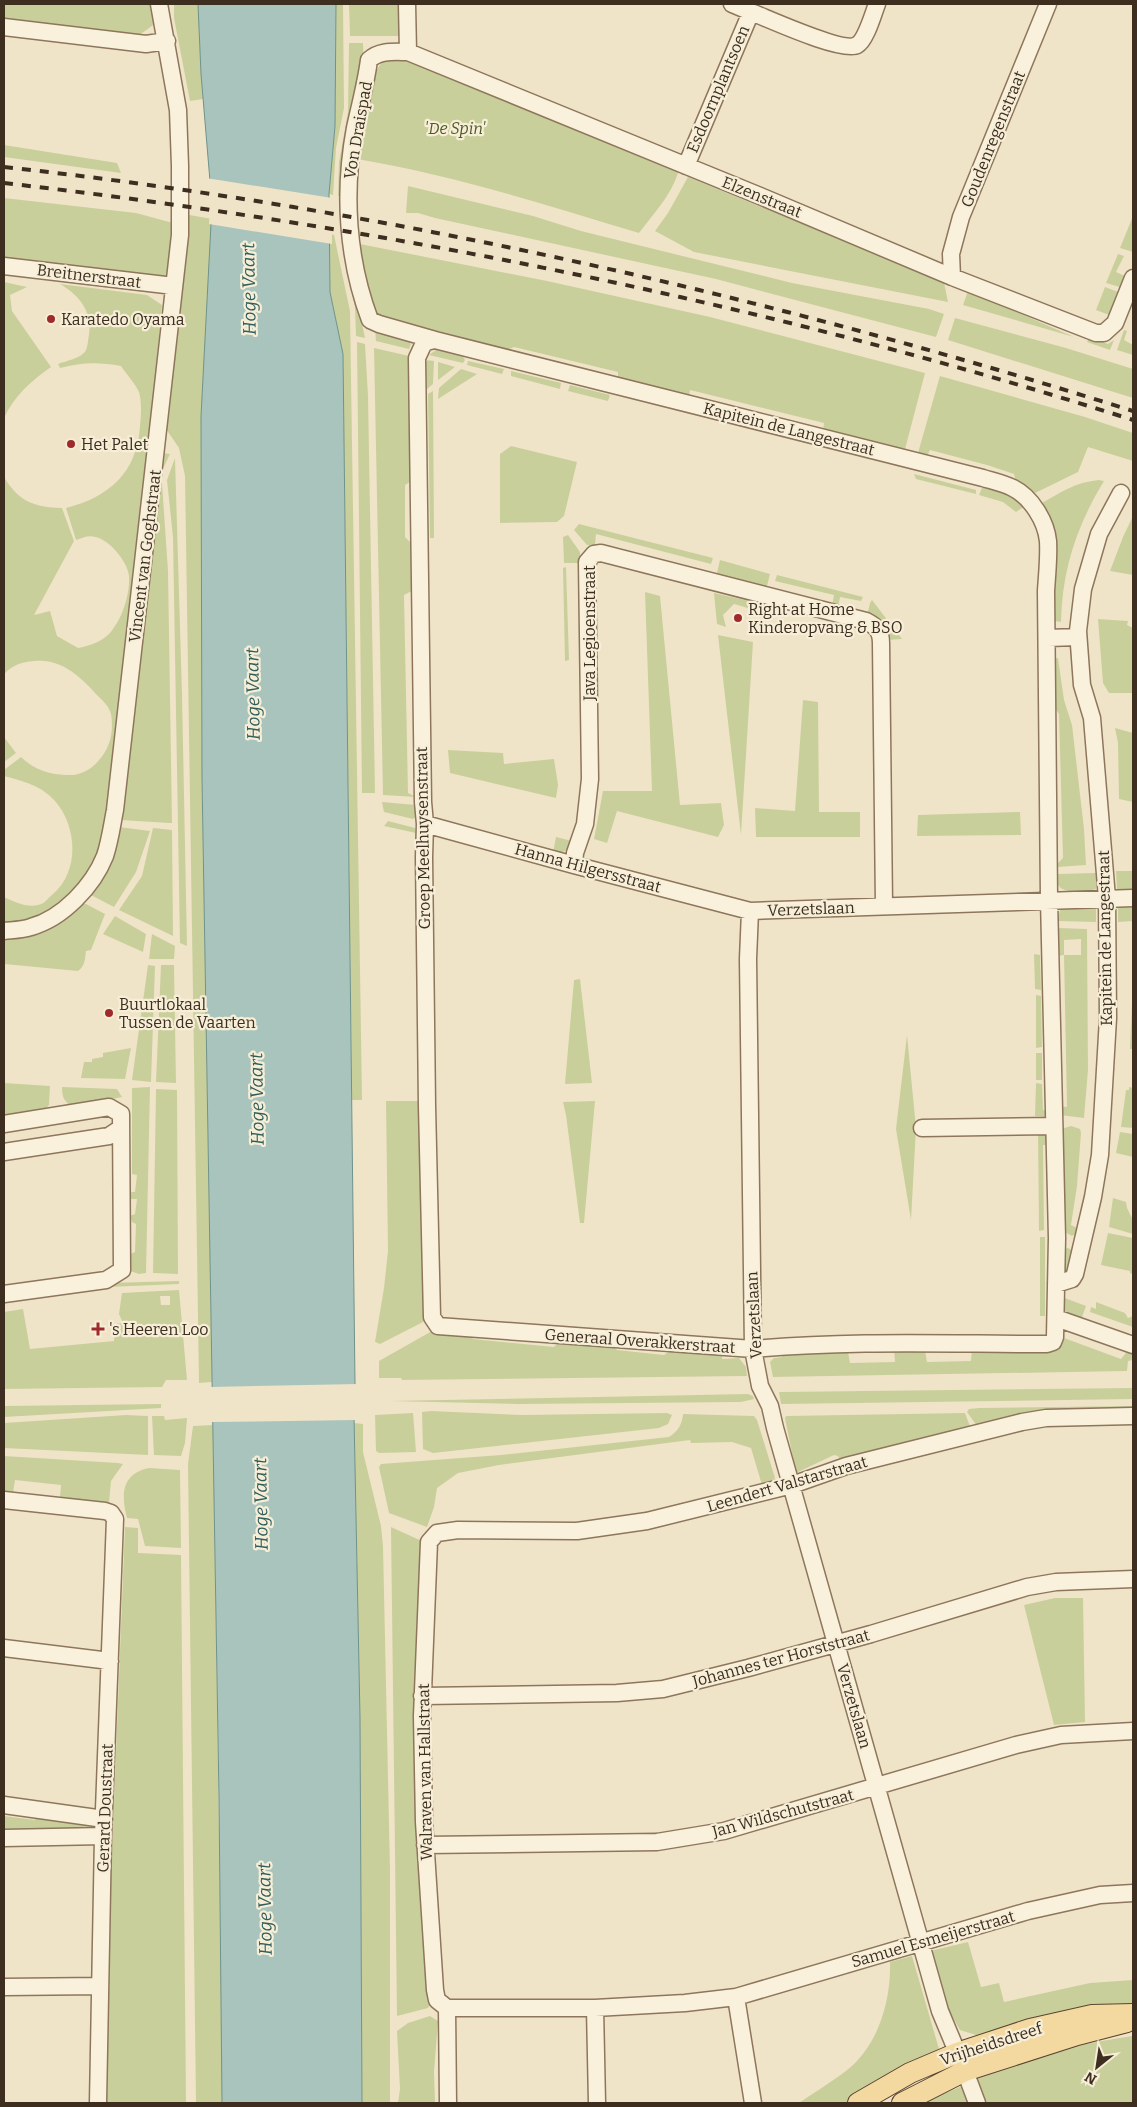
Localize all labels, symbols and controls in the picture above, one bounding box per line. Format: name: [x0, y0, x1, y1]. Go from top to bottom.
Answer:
street label: Esdoornplantsoen: [683, 23, 753, 155]
street label: Goudenregenstraat: [957, 68, 1029, 210]
street label: Von Draispad: [340, 79, 376, 180]
park label: 'De Spin': [425, 119, 486, 138]
street label: Elzenstraat: [719, 172, 805, 222]
water label: Hoge Vaart: [237, 242, 261, 335]
street label: Breitnerstraat: [36, 260, 142, 292]
place label: Karatedo Oyama: [61, 310, 185, 329]
marker: Karatedo Oyama: [45, 313, 57, 325]
street label: Kapitein de Langestraat: [701, 399, 877, 460]
place label: Het Palet: [81, 435, 148, 454]
marker: Het Palet: [65, 438, 77, 450]
street label: Vincent van Goghstraat: [125, 468, 165, 644]
street label: Java Legioenstraat: [580, 565, 599, 702]
place label: Right at Home Kinderopvang & BSO: [748, 600, 903, 637]
marker: Right at Home Kinderopvang & BSO: [732, 612, 744, 624]
water label: Hoge Vaart: [241, 647, 265, 740]
street label: Groep Meelhuysenstraat: [412, 746, 434, 930]
street label: Hanna Hilgersstraat: [513, 839, 664, 897]
street label: Kapitein de Langestraat: [1094, 850, 1116, 1026]
street label: Verzetslaan: [767, 898, 855, 920]
place label: Buurtlokaal Tussen de Vaarten: [119, 995, 256, 1032]
marker: Buurtlokaal Tussen de Vaarten: [103, 1007, 115, 1019]
water label: Hoge Vaart: [245, 1052, 269, 1145]
street label: Verzetslaan: [742, 1271, 766, 1359]
place label: 's Heeren Loo: [109, 1320, 209, 1339]
marker: 's Heeren Loo: [91, 1322, 105, 1336]
street label: Generaal Overakkerstraat: [544, 1325, 736, 1357]
street label: Leendert Valstarstraat: [705, 1452, 870, 1516]
water label: Hoge Vaart: [249, 1457, 273, 1550]
street label: Johannes ter Horststraat: [689, 1625, 872, 1691]
street label: Verzetslaan: [833, 1661, 875, 1751]
street label: Walraven van Hallstraat: [414, 1683, 436, 1861]
street label: Gerard Doustraat: [93, 1743, 117, 1873]
street label: Jan Wildschutstraat: [709, 1785, 856, 1841]
water label: Hoge Vaart: [253, 1862, 277, 1955]
street label: Samuel Esmeijerstraat: [849, 1907, 1017, 1971]
street label: Vrijheidsdreef: [938, 2018, 1046, 2069]
north arrow: [1072, 2042, 1122, 2092]
text: N: [1082, 2068, 1100, 2088]

